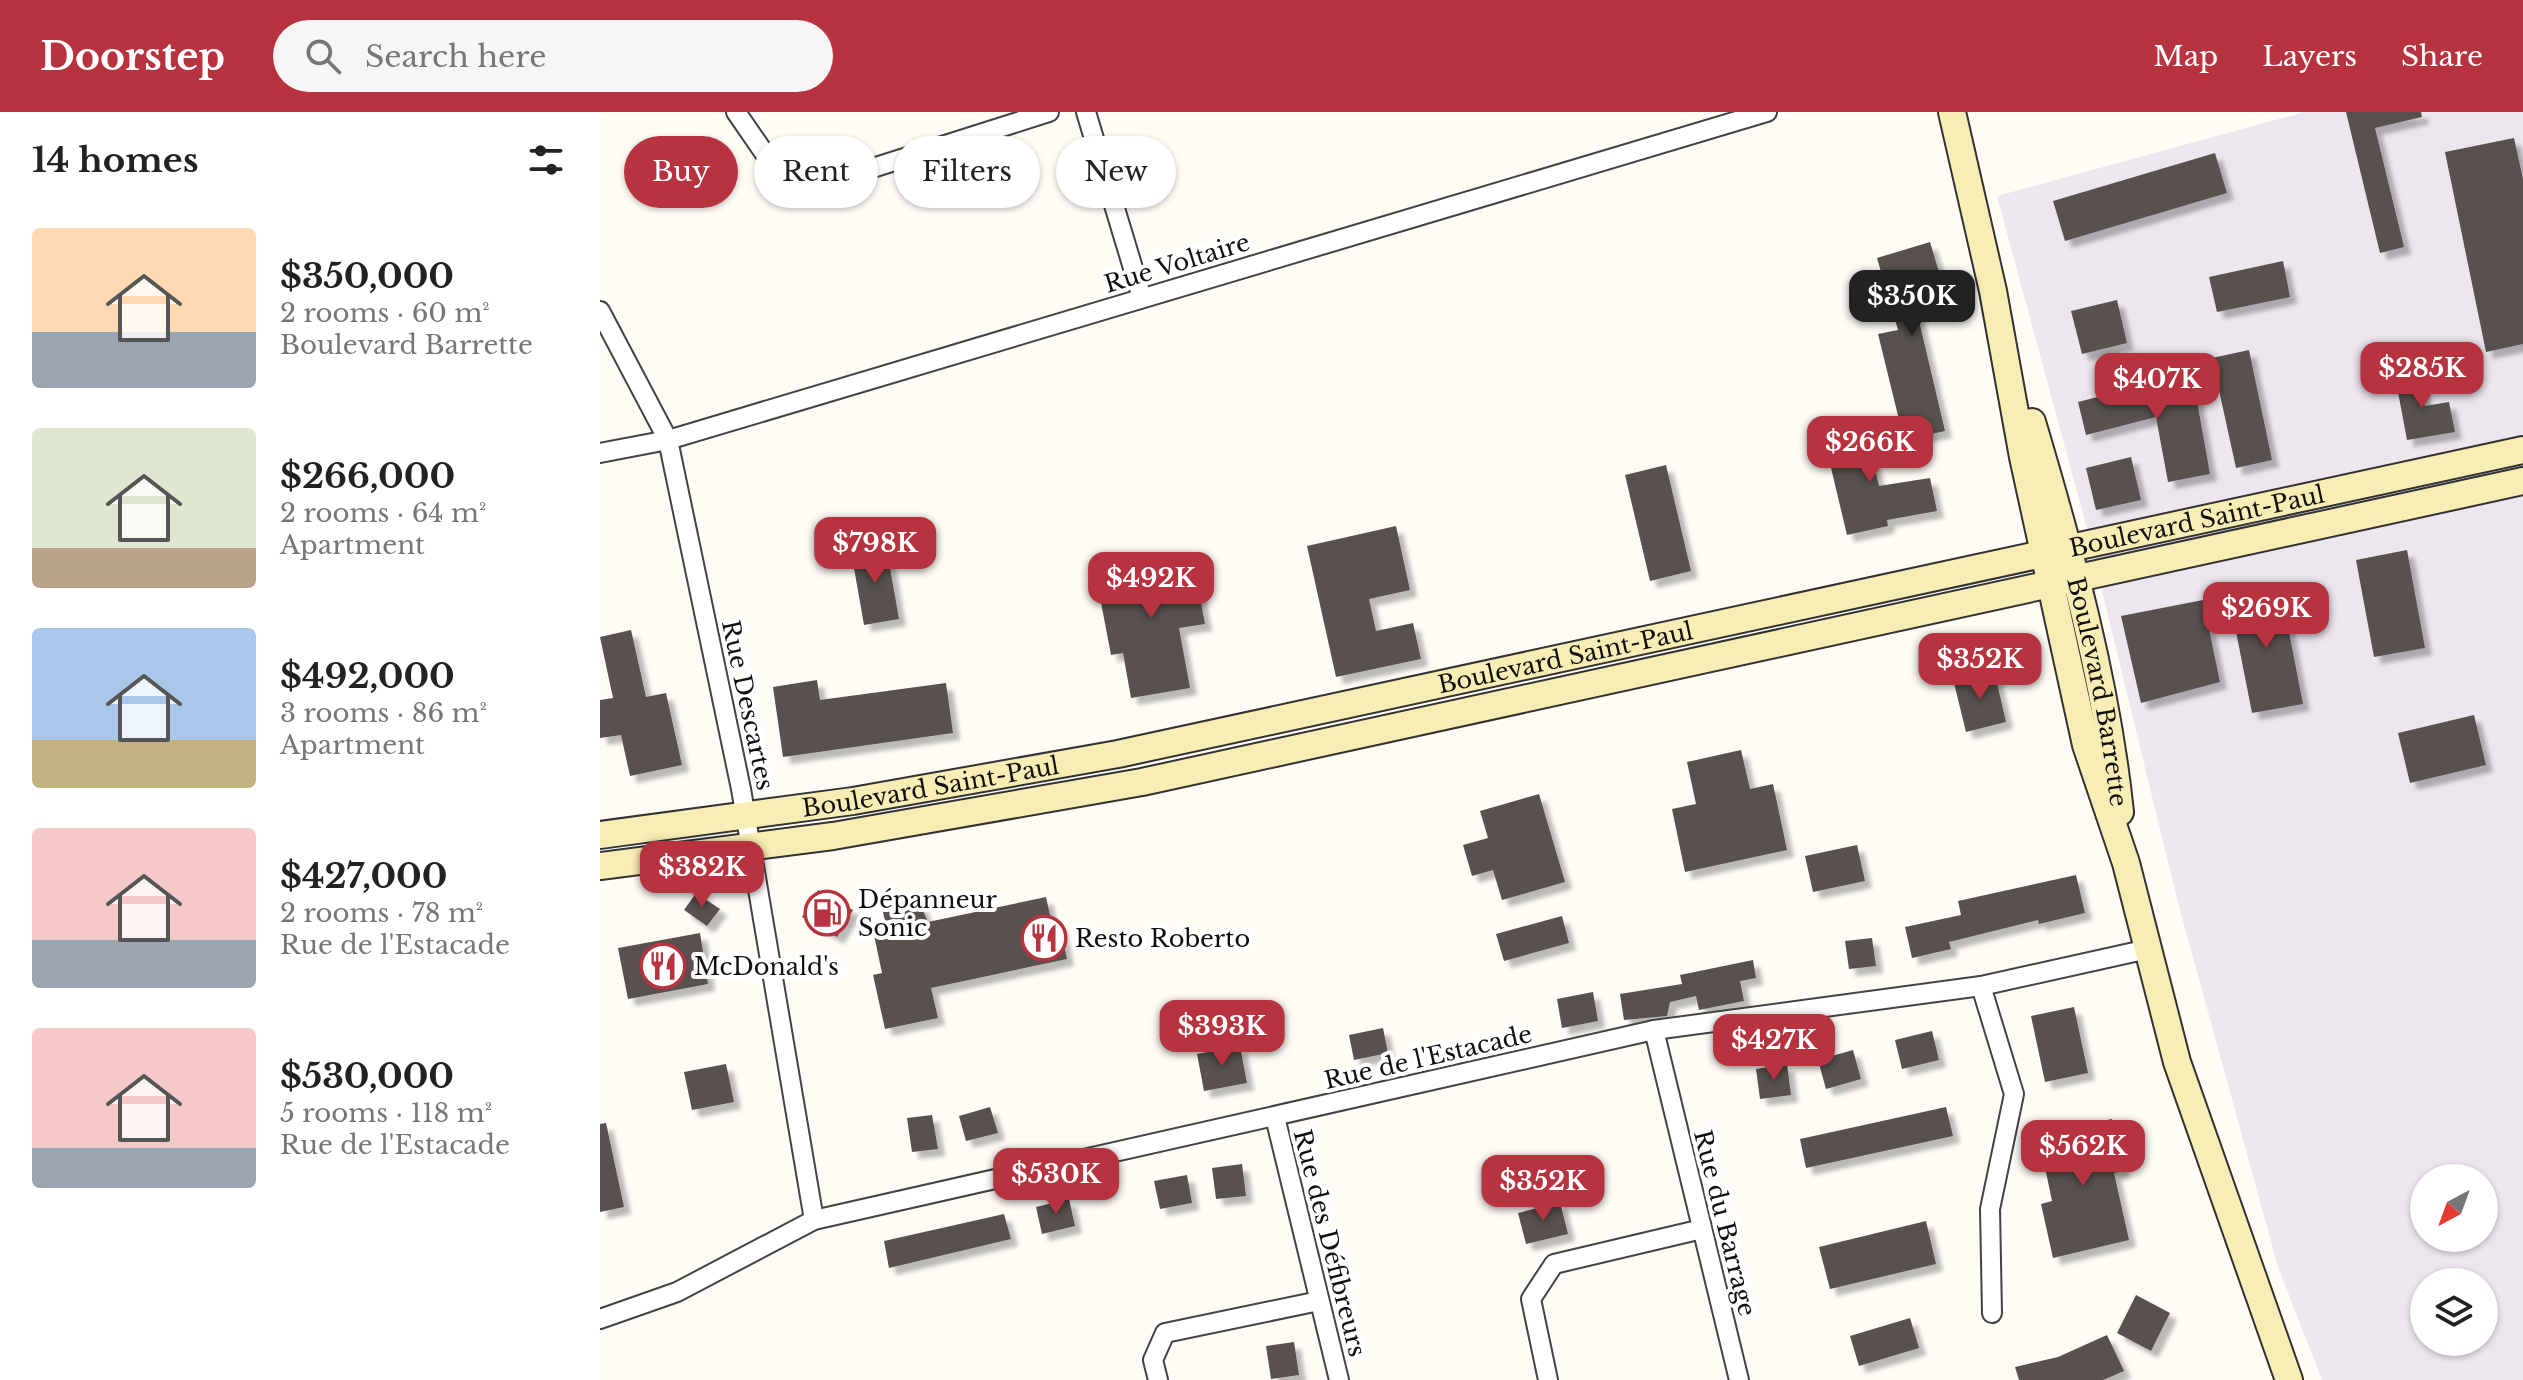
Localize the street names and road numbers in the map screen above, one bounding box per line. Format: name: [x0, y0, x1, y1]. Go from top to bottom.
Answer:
street label: Rue Voltaire: [1101, 227, 1253, 299]
street label: Boulevard Saint-Paul: [2066, 479, 2327, 562]
street label: Boulevard Barrette: [2062, 574, 2134, 808]
street label: Boulevard Saint-Paul: [1435, 615, 1696, 699]
street label: Rue Descartes: [716, 617, 780, 793]
street label: Boulevard Saint-Paul: [800, 750, 1061, 822]
street label: Rue de l'Estacade: [1321, 1019, 1535, 1095]
street label: Rue des Défibreurs: [1288, 1126, 1372, 1360]
street label: Rue du Barrage: [1688, 1127, 1762, 1319]

